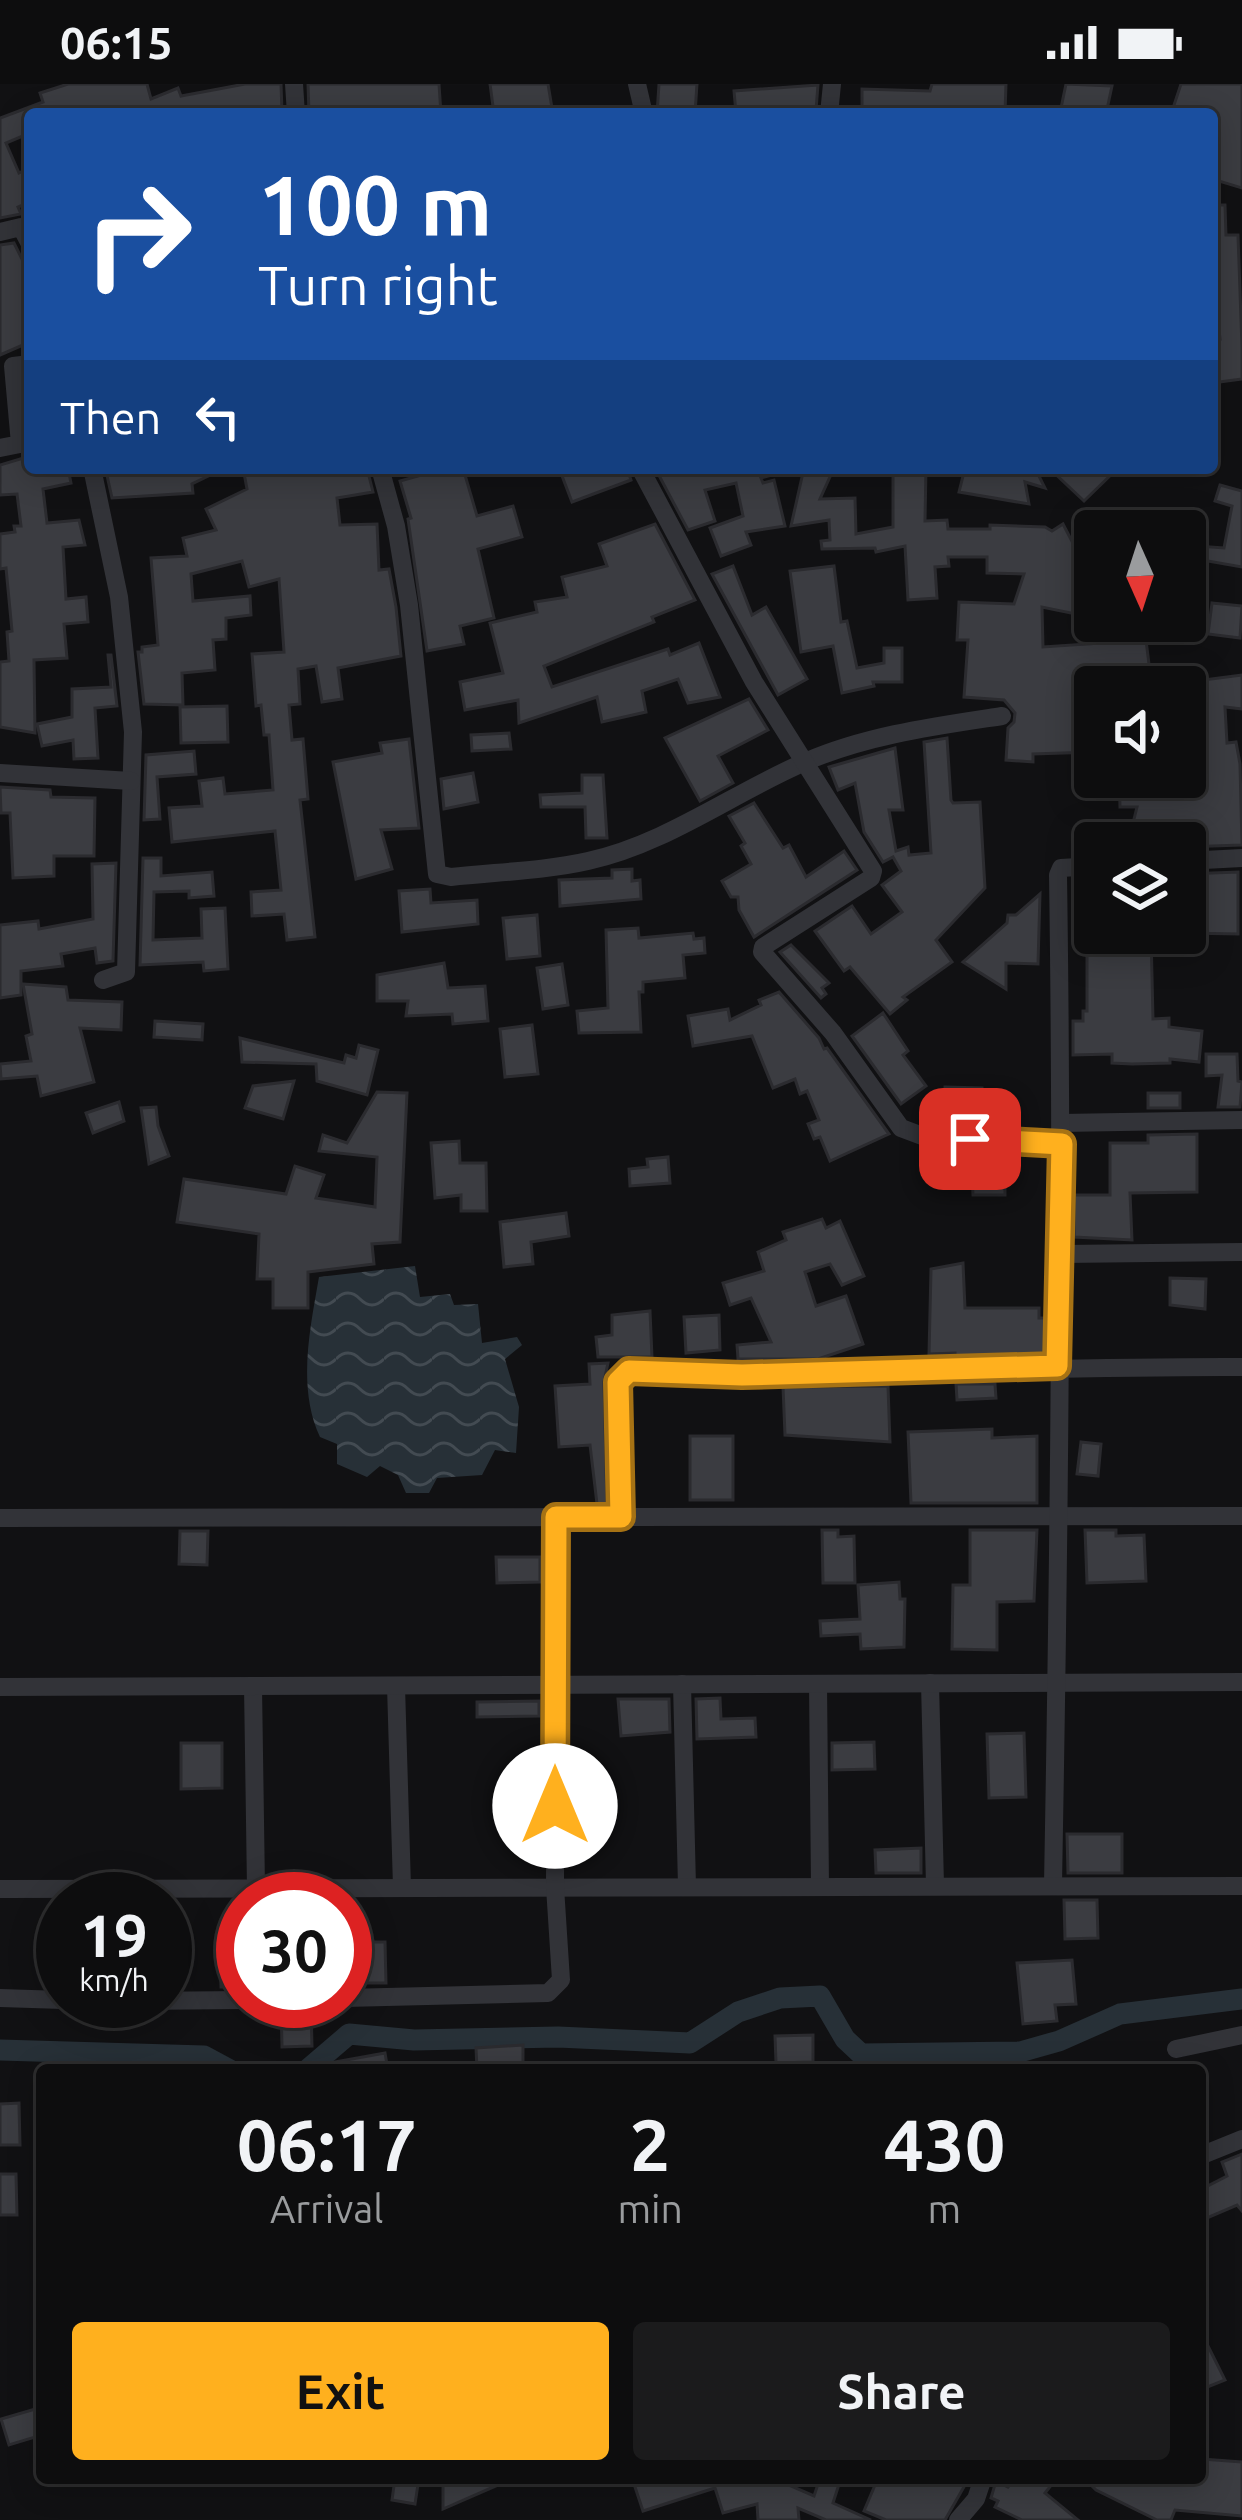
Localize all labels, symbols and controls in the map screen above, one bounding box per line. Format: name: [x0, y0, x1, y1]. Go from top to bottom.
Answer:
text: 06:15: [60, 17, 173, 68]
icon: right: [60, 156, 216, 312]
text: 100 m: [258, 157, 492, 251]
text: Turn right: [258, 255, 498, 315]
icon: left: [185, 384, 251, 450]
text: Then: [60, 392, 161, 443]
north arrow: [1074, 510, 1206, 642]
map controls: [1074, 510, 1206, 954]
button: sound: [1074, 666, 1206, 798]
button: layers: [1074, 822, 1206, 954]
pin: [919, 1088, 1021, 1190]
icon: arrive: [937, 1106, 1003, 1172]
position arrow: [492, 1743, 618, 1869]
speed limit sign: 30: [216, 1872, 372, 2028]
text: 19: [80, 1901, 148, 1968]
text: km/h: [79, 1963, 149, 1997]
text: 06:17: [237, 2104, 417, 2185]
text: 2: [630, 2104, 670, 2185]
text: 430: [883, 2104, 1005, 2185]
text: Arrival: [270, 2187, 384, 2230]
text: min: [617, 2187, 683, 2230]
text: m: [928, 2187, 961, 2230]
button: Exit: [72, 2322, 609, 2460]
button: Share: [633, 2322, 1170, 2460]

